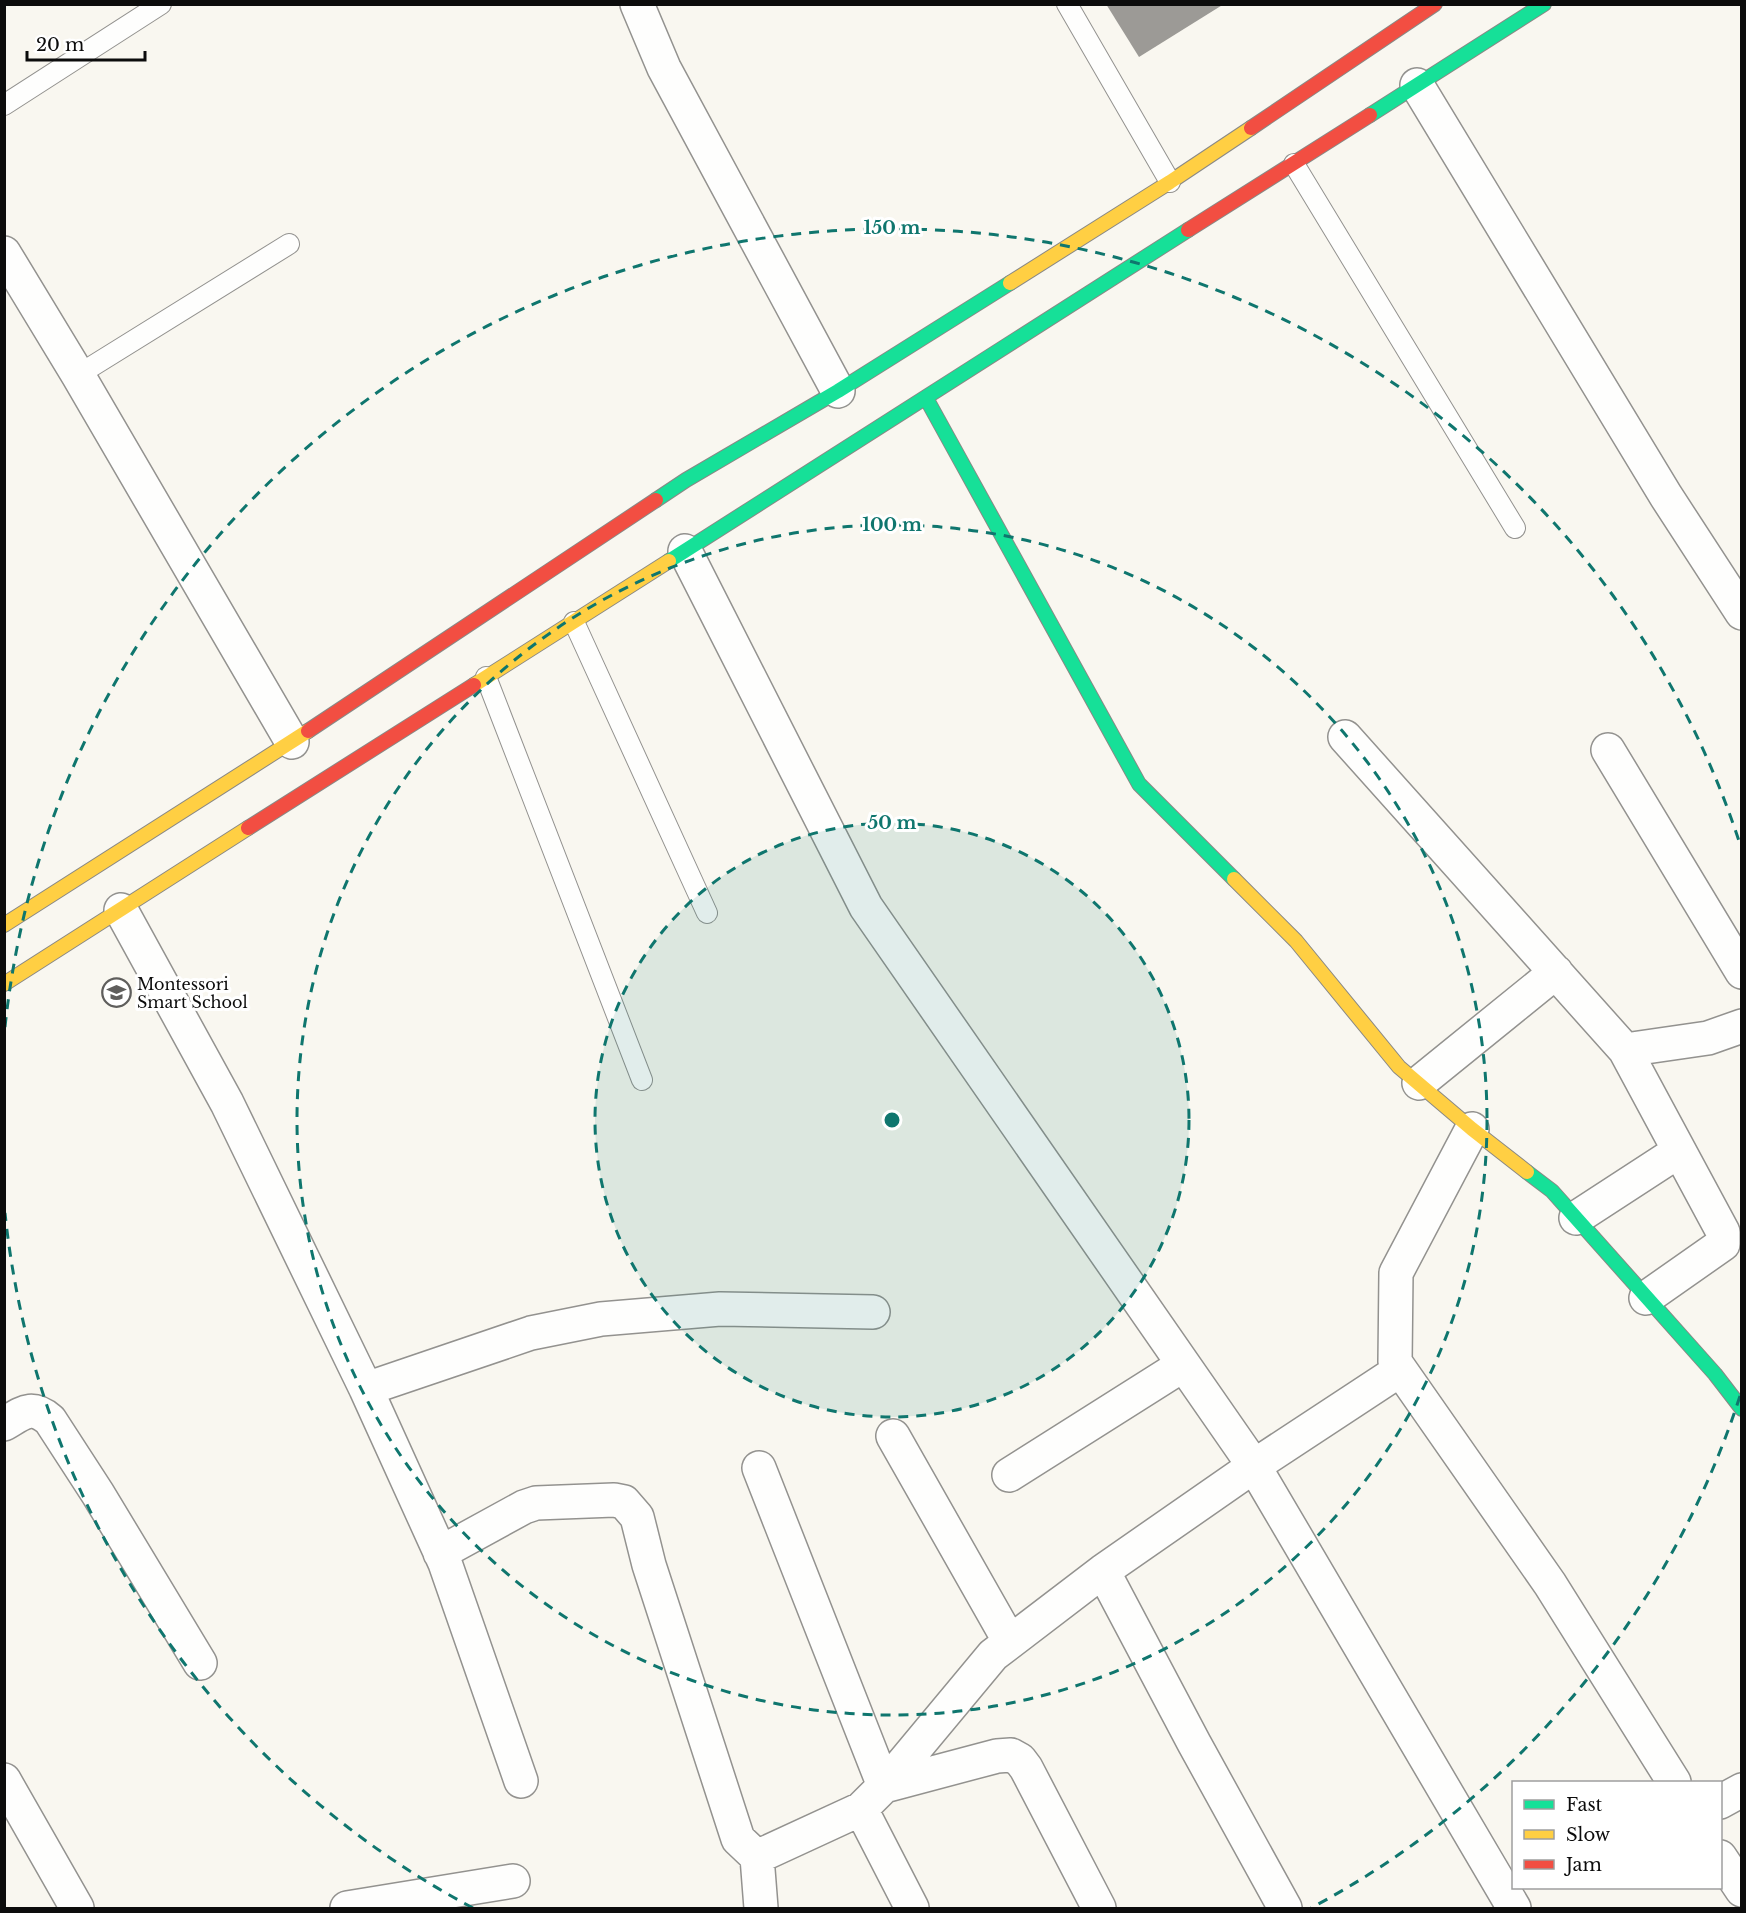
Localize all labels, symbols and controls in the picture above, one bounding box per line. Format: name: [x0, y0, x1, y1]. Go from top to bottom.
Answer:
scale bar: [27, 24, 146, 62]
text: 20 m: [36, 34, 84, 56]
text: 150 m: [864, 217, 921, 239]
text: 100 m: [862, 514, 922, 536]
text: 50 m: [868, 812, 917, 834]
place label: Montessori Smart School: [137, 974, 248, 1012]
school or university icon: Montessori Smart School: [100, 977, 132, 1009]
centre of rings: [882, 1110, 902, 1130]
legend: [1512, 1781, 1722, 1889]
text: Fast: [1566, 1794, 1603, 1816]
text: Slow: [1566, 1824, 1611, 1846]
text: Jam: [1564, 1854, 1602, 1876]

